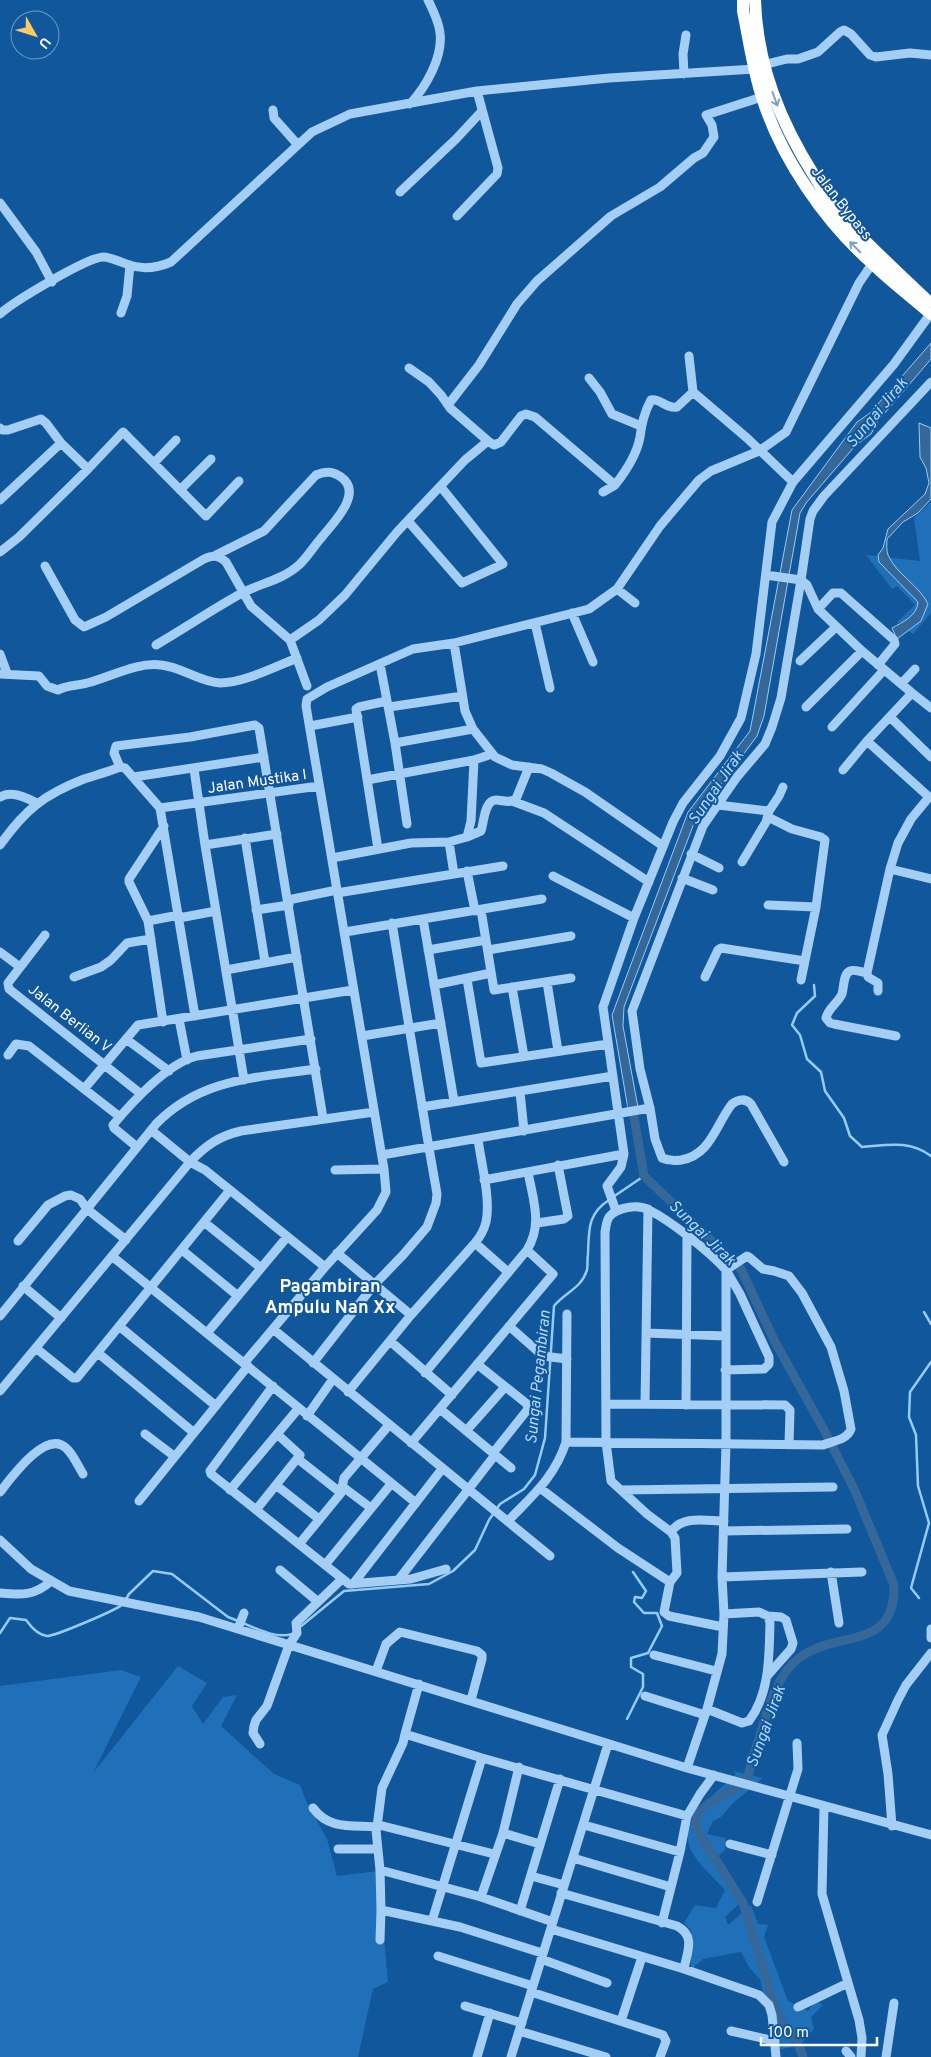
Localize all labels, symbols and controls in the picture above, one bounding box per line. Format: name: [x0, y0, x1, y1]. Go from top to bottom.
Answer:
north arrow: [10, 10, 60, 60]
text: U: [34, 33, 54, 51]
one-way arrow: [771, 90, 780, 106]
street label: Jalan Bypass: [806, 163, 875, 245]
one-way arrow: [849, 241, 861, 253]
water label: Sungai Jirak: [842, 373, 913, 452]
water label: Sungai Jirak: [684, 746, 749, 829]
street label: Jalan Mustika I: [206, 766, 308, 799]
street label: Jalan Berlian V: [23, 981, 115, 1058]
water label: Sungai Jirak: [664, 1197, 740, 1271]
district label: Pagambiran Ampulu Nan Xx: [265, 1276, 395, 1320]
water label: Sungai Pegambiran: [522, 1309, 556, 1445]
water label: Sungai Jirak: [743, 1682, 791, 1770]
scale bar: [761, 2014, 877, 2046]
text: 100 m: [768, 2024, 809, 2043]

